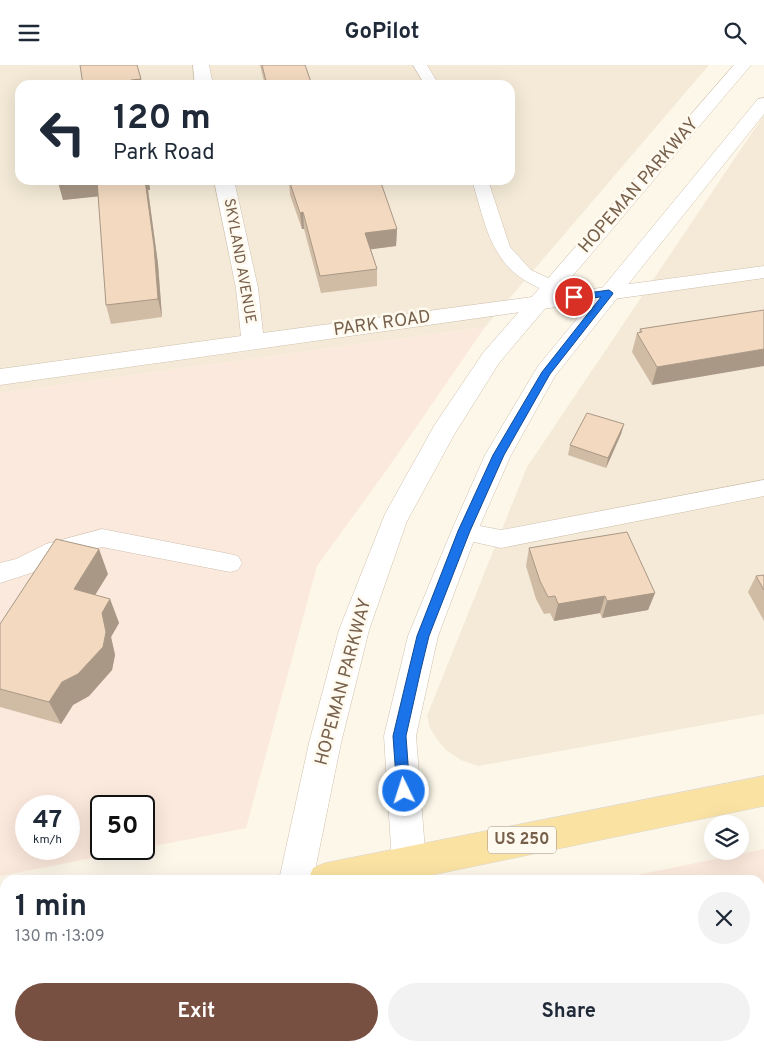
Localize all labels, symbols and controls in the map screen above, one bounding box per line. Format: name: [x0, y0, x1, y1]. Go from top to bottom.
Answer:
icon: menu: [15, 19, 43, 47]
text: GoPilot: [344, 19, 420, 46]
icon: search: [721, 19, 749, 47]
text: 120 m: [113, 97, 211, 141]
icon: left: [30, 100, 95, 165]
street label: HOPEMAN PARKWAY: [574, 114, 704, 258]
text: Park Road: [113, 140, 215, 167]
street label: SKYLAND AVENUE: [219, 197, 259, 325]
pin: [553, 276, 595, 318]
icon: arrive: [560, 283, 588, 311]
street label: PARK ROAD: [332, 306, 432, 342]
street label: HOPEMAN PARKWAY: [311, 596, 377, 768]
position arrow: [377, 764, 429, 816]
speed limit sign: 50: [90, 795, 155, 860]
text: 47: [33, 805, 62, 837]
map controls: [704, 815, 749, 860]
button: layers: [704, 815, 749, 860]
road number: US 250: [488, 827, 556, 853]
text: km/h: [33, 832, 62, 848]
text: 1 min: [15, 889, 87, 926]
button: close: [698, 892, 750, 944]
text: 130 m · 13:09: [15, 927, 105, 947]
button: Exit: [15, 983, 378, 1041]
button: Share: [388, 983, 750, 1041]

